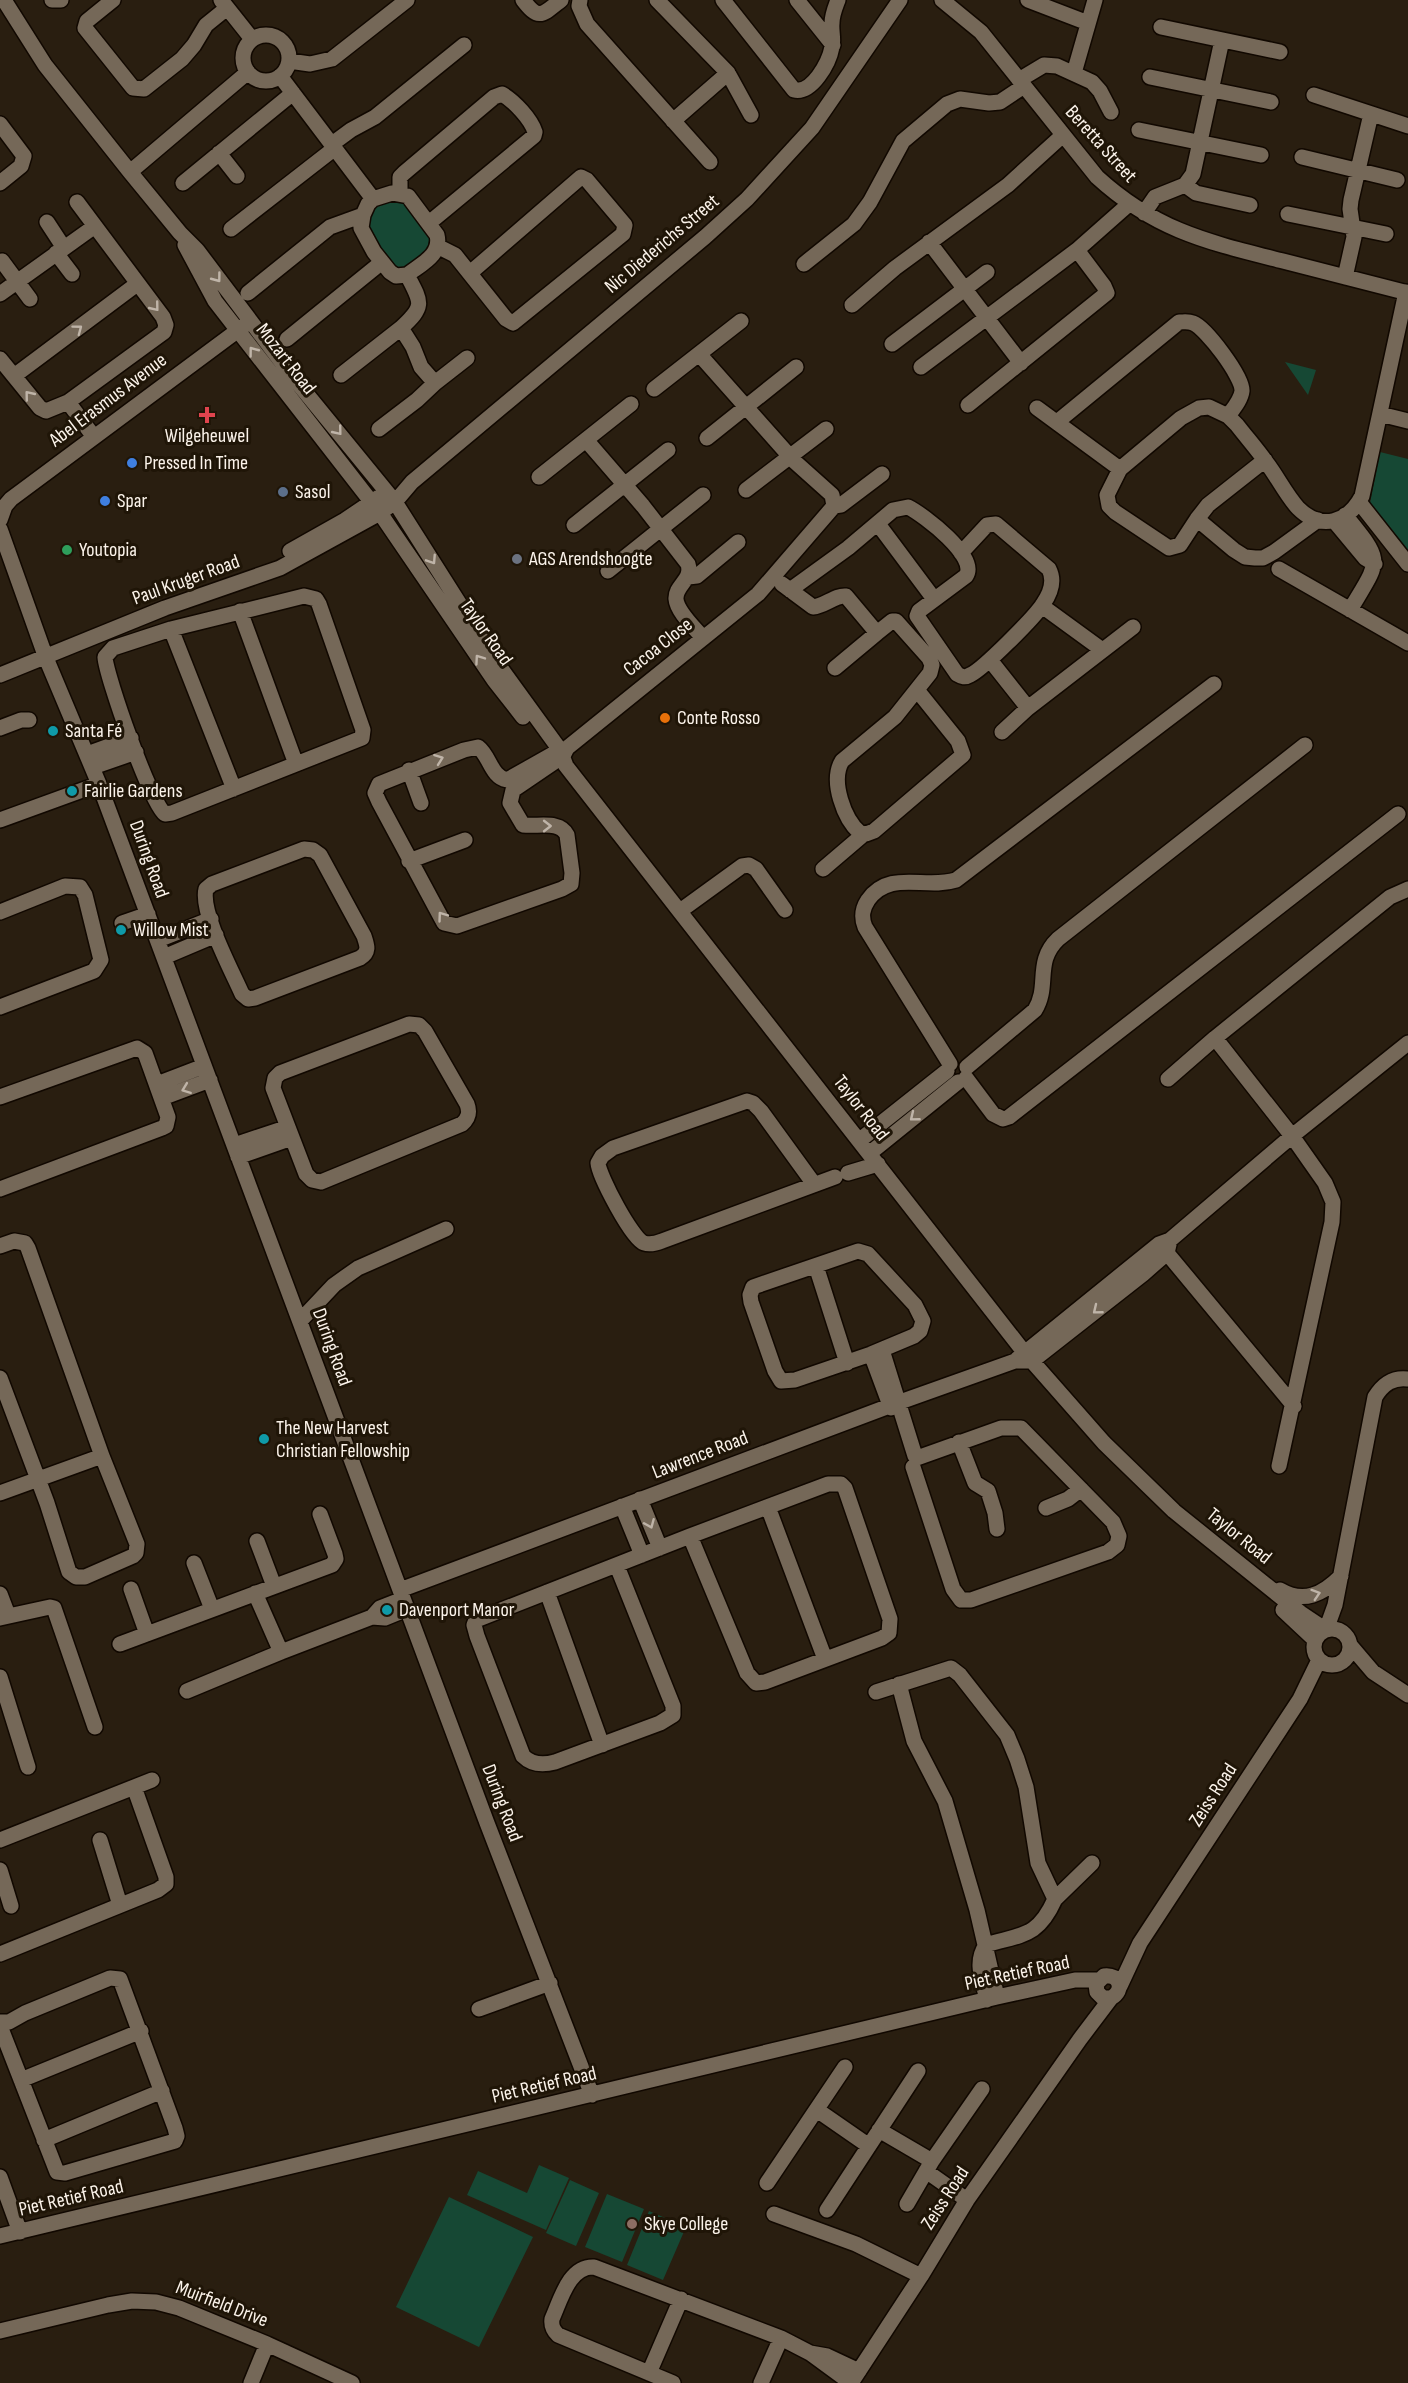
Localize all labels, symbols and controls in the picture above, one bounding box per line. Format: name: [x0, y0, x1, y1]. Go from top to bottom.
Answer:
street label: Beretta Street: [1060, 100, 1142, 188]
street label: Nic Diederichs Street: [600, 189, 724, 299]
one-way arrow: [210, 271, 221, 282]
one-way arrow: [147, 300, 158, 311]
street label: Mozart Road: [251, 319, 321, 399]
one-way arrow: [71, 325, 82, 336]
one-way arrow: [249, 347, 260, 358]
street label: Abel Erasmus Avenue: [44, 348, 172, 453]
one-way arrow: [26, 391, 37, 402]
marker: Wilgeheuwel: [200, 408, 214, 422]
place label: Wilgeheuwel: [165, 424, 249, 448]
one-way arrow: [331, 424, 342, 435]
place label: Pressed In Time: [144, 451, 248, 475]
marker: Pressed In Time: [125, 456, 139, 470]
place label: Sasol: [295, 480, 330, 504]
marker: Sasol: [276, 485, 290, 499]
place label: Spar: [117, 489, 148, 513]
marker: Spar: [98, 494, 112, 508]
place label: Youtopia: [79, 538, 137, 562]
marker: Youtopia: [60, 543, 74, 557]
place label: AGS Arendshoogte: [528, 547, 653, 571]
street label: Paul Kruger Road: [129, 550, 243, 610]
marker: AGS Arendshoogte: [510, 552, 524, 566]
one-way arrow: [424, 554, 436, 564]
street label: Taylor Road: [454, 594, 518, 670]
street label: Cacoa Close: [619, 613, 697, 681]
one-way arrow: [475, 654, 486, 665]
place label: Conte Rosso: [677, 706, 760, 730]
marker: Conte Rosso: [658, 711, 672, 725]
place label: Santa Fé: [65, 719, 122, 743]
marker: Santa Fé: [46, 724, 60, 738]
one-way arrow: [433, 754, 444, 766]
place label: Fairlie Gardens: [84, 779, 183, 803]
marker: Fairlie Gardens: [65, 784, 79, 798]
street label: During Road: [124, 817, 174, 901]
one-way arrow: [543, 820, 552, 832]
one-way arrow: [438, 912, 449, 923]
place label: Willow Mist: [133, 918, 209, 942]
marker: Willow Mist: [114, 923, 128, 937]
street label: Taylor Road: [828, 1071, 894, 1145]
one-way arrow: [181, 1082, 192, 1094]
one-way arrow: [910, 1110, 921, 1121]
one-way arrow: [1093, 1303, 1104, 1314]
street label: During Road: [307, 1305, 357, 1389]
place label: The New Harvest Christian Fellowship: [276, 1416, 410, 1463]
street label: Lawrence Road: [649, 1426, 751, 1484]
marker: The New Harvest Christian Fellowship: [257, 1432, 271, 1446]
street label: Taylor Road: [1202, 1503, 1276, 1569]
one-way arrow: [643, 1517, 655, 1528]
one-way arrow: [1310, 1588, 1320, 1601]
place label: Davenport Manor: [399, 1598, 515, 1622]
marker: Davenport Manor: [380, 1603, 394, 1617]
street label: Zeiss Road: [1184, 1759, 1242, 1831]
street label: During Road: [476, 1761, 528, 1845]
street label: Piet Retief Road: [962, 1950, 1072, 1996]
street label: Piet Retief Road: [489, 2061, 599, 2109]
street label: Zeiss Road: [916, 2162, 974, 2234]
street label: Piet Retief Road: [16, 2174, 126, 2222]
place label: Skye College: [644, 2212, 728, 2236]
marker: Skye College: [625, 2217, 639, 2231]
street label: Muirfield Drive: [172, 2275, 272, 2333]

